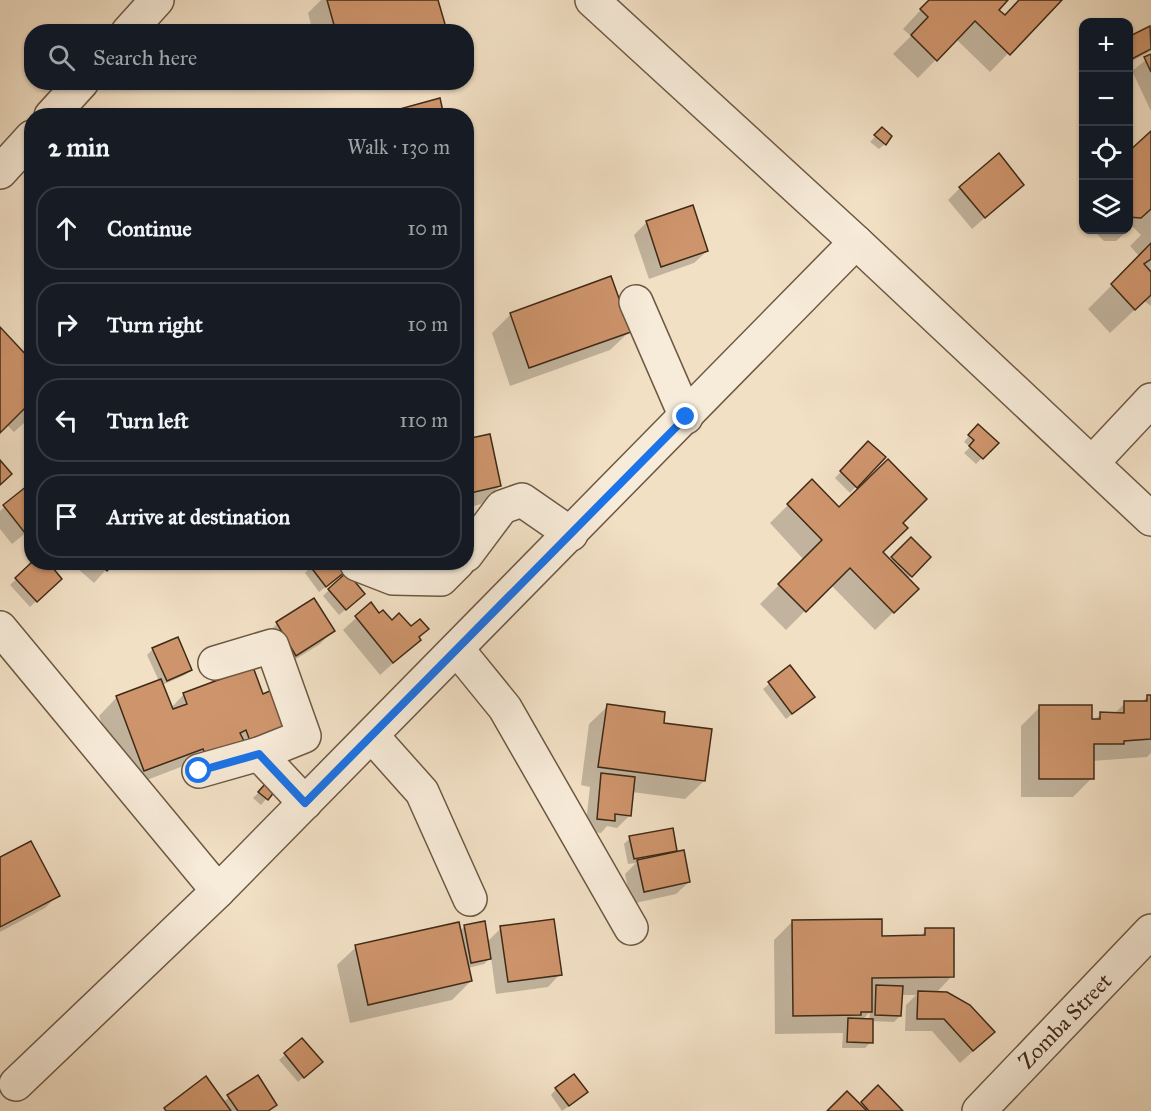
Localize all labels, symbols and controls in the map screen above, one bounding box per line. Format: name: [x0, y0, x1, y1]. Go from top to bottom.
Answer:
map controls: [1079, 18, 1133, 234]
button: +: [1079, 18, 1133, 72]
search box: [24, 24, 474, 90]
icon: search: [45, 41, 78, 74]
text: Search here: [93, 44, 197, 71]
button: −: [1079, 72, 1133, 126]
button: locate: [1079, 126, 1133, 180]
text: 2 min: [48, 131, 109, 163]
text: Walk · 130 m: [347, 135, 450, 159]
button: layers: [1079, 180, 1133, 234]
icon: ahead: [50, 212, 83, 245]
text: Continue: [107, 215, 192, 242]
text: 10 m: [407, 216, 448, 240]
icon: right: [50, 308, 83, 341]
text: Turn right: [107, 311, 203, 338]
text: 10 m: [407, 312, 448, 336]
route end: [672, 403, 698, 429]
icon: left: [50, 404, 83, 437]
text: Turn left: [107, 407, 189, 434]
text: 110 m: [400, 408, 448, 432]
icon: arrive: [50, 500, 83, 533]
text: Arrive at destination: [107, 503, 290, 530]
route start: [185, 757, 211, 783]
street label: Zomba Street: [1013, 967, 1117, 1074]

